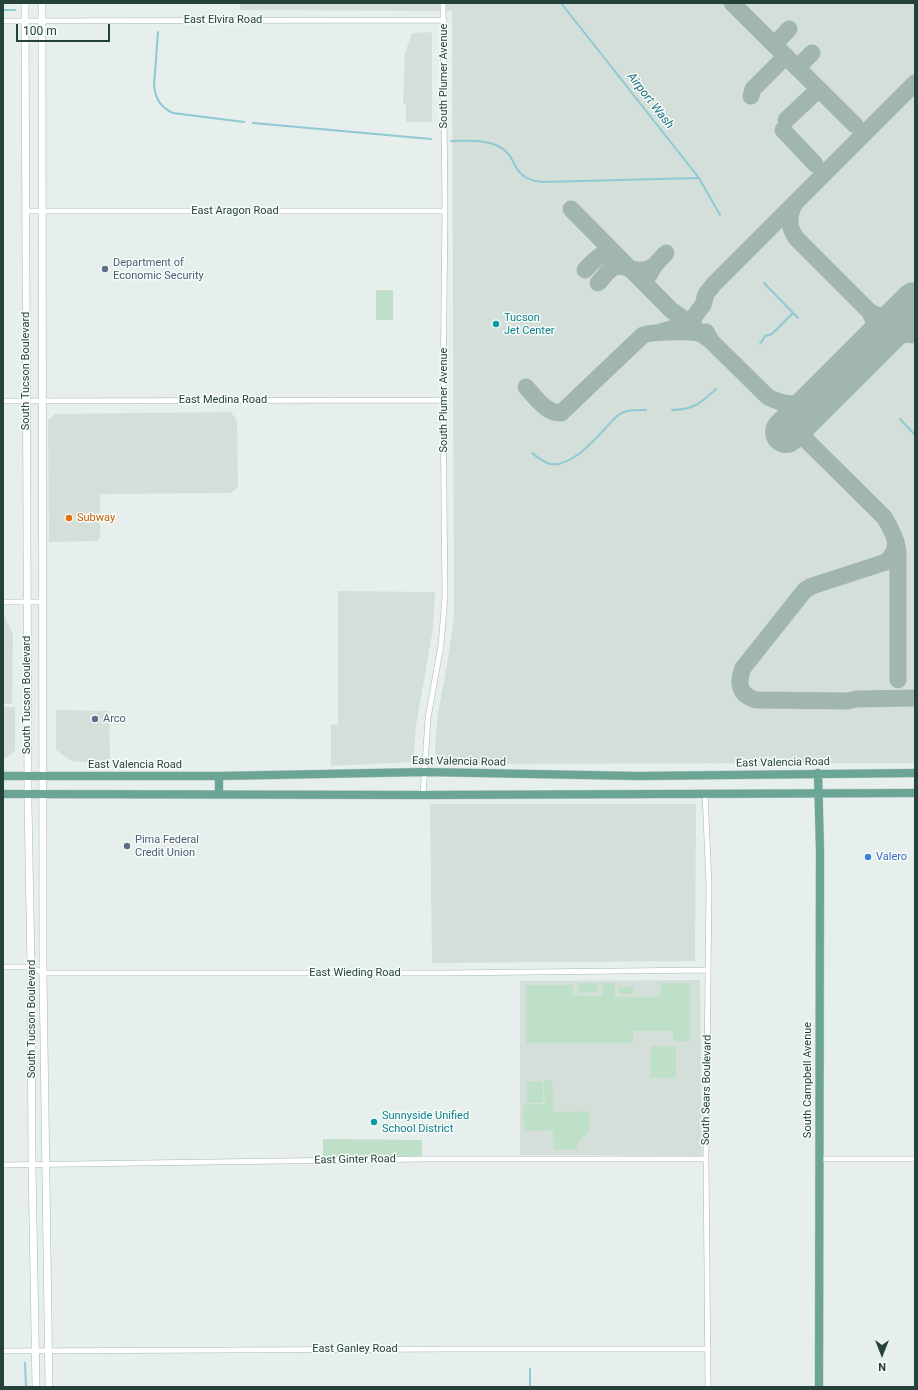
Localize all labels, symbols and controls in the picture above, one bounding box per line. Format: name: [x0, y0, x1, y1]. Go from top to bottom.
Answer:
street label: East Elvira Road: [184, 13, 262, 27]
scale bar: [18, 16, 112, 42]
text: 100 m: [23, 24, 57, 38]
street label: South Plumer Avenue: [437, 24, 451, 128]
water label: Airport Wash: [624, 70, 676, 132]
street label: East Aragon Road: [191, 204, 279, 218]
place label: Department of Economic Security: [113, 256, 204, 282]
marker: Department of Economic Security: [100, 264, 110, 274]
place label: Tucson Jet Center: [504, 311, 554, 337]
street label: South Tucson Boulevard: [19, 312, 33, 430]
marker: Tucson Jet Center: [491, 319, 501, 329]
street label: South Plumer Avenue: [437, 348, 451, 452]
street label: East Medina Road: [179, 393, 267, 407]
place label: Subway: [77, 511, 115, 525]
marker: Subway: [64, 513, 74, 523]
street label: South Tucson Boulevard: [20, 636, 34, 754]
place label: Arco: [103, 712, 126, 726]
marker: Arco: [90, 714, 100, 724]
street label: East Valencia Road: [412, 755, 506, 769]
street label: East Valencia Road: [736, 756, 830, 770]
street label: East Valencia Road: [88, 758, 182, 772]
place label: Pima Federal Credit Union: [135, 833, 199, 859]
marker: Pima Federal Credit Union: [122, 841, 132, 851]
place label: Valero: [876, 850, 907, 864]
marker: Valero: [863, 852, 873, 862]
street label: South Tucson Boulevard: [25, 960, 39, 1078]
street label: East Wieding Road: [309, 966, 401, 980]
street label: South Campbell Avenue: [801, 1022, 815, 1138]
street label: South Sears Boulevard: [699, 1035, 715, 1145]
place label: Sunnyside Unified School District: [382, 1109, 469, 1135]
marker: Sunnyside Unified School District: [369, 1117, 379, 1127]
street label: East Ginter Road: [314, 1153, 396, 1167]
north arrow: [862, 1334, 902, 1374]
street label: East Ganley Road: [312, 1342, 398, 1356]
text: N: [878, 1360, 886, 1373]

